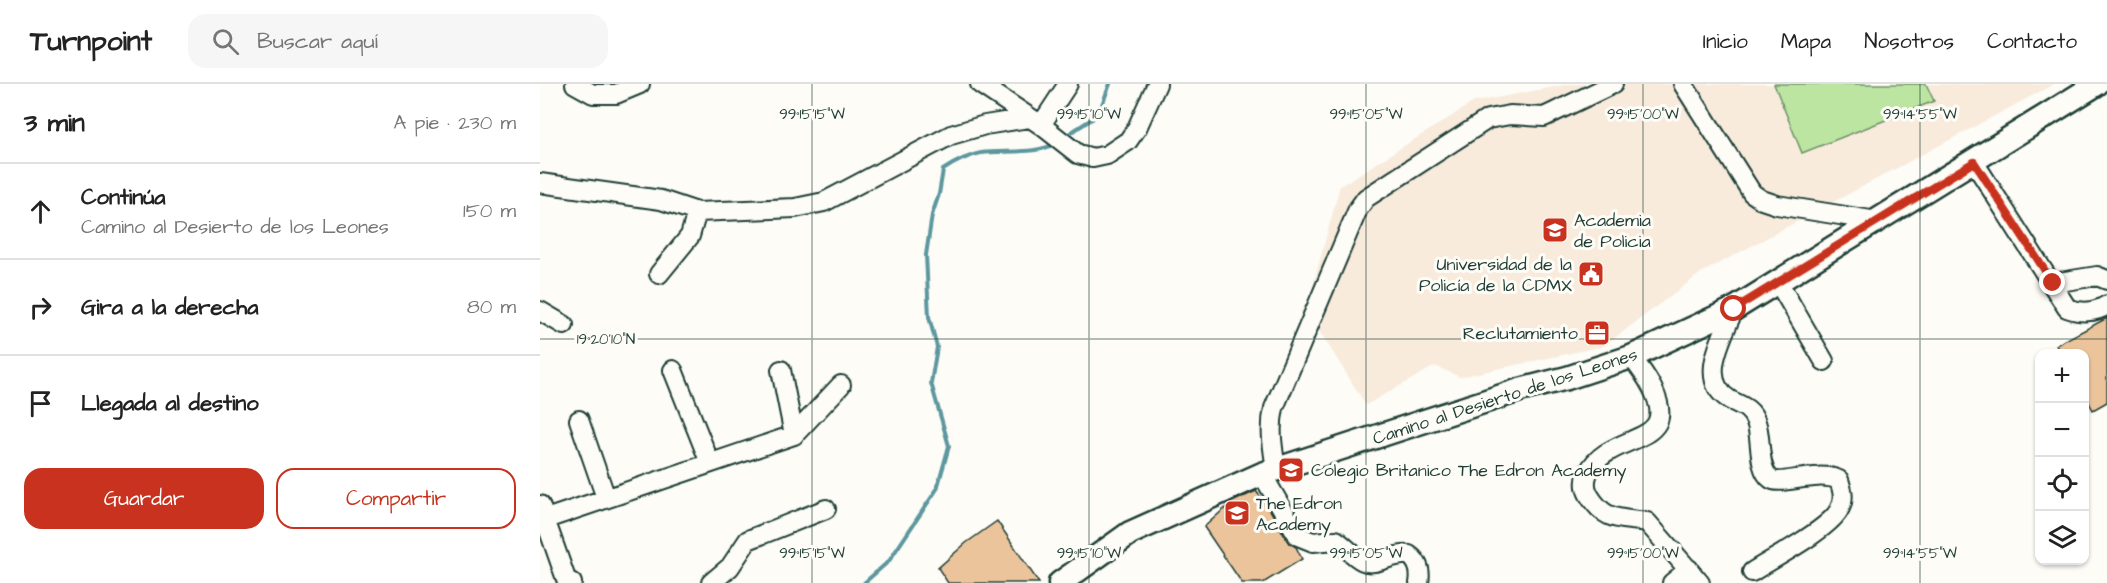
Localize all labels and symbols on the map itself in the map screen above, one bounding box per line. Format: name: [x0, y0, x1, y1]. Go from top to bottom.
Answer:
text: 99°15'15"W: [779, 104, 845, 125]
text: 99°15'10"W: [1057, 104, 1121, 125]
text: 99°15'05"W: [1329, 104, 1403, 125]
text: 99°15'00"W: [1607, 104, 1679, 125]
text: 99°14'55"W: [1883, 104, 1957, 125]
place label: Academia de Policia: [1574, 208, 1651, 254]
school or university icon: Academia de Policia: [1540, 215, 1570, 245]
place label: Universidad de la Policía de la CDMX: [1419, 252, 1572, 298]
public building icon: Universidad de la Policía de la CDMX: [1576, 259, 1606, 289]
route end: [2039, 269, 2065, 295]
route start: [1720, 295, 1746, 321]
office icon: Reclutamiento: [1582, 318, 1612, 348]
place label: Reclutamiento: [1463, 321, 1578, 346]
text: 19°20'10"N: [577, 329, 635, 350]
street label: Camino al Desierto de los Leones: [1370, 342, 1641, 451]
school or university icon: Colegio Britanico The Edron Academy: [1276, 455, 1306, 485]
place label: Colegio Britanico The Edron Academy: [1311, 458, 1626, 484]
place label: The Edron Academy: [1256, 491, 1342, 538]
school or university icon: The Edron Academy: [1222, 498, 1252, 528]
text: 99°15'15"W: [779, 543, 845, 564]
text: 99°15'10"W: [1057, 543, 1121, 564]
text: 99°15'05"W: [1329, 543, 1403, 564]
text: 99°15'00"W: [1607, 543, 1679, 564]
text: 99°14'55"W: [1883, 543, 1957, 564]

